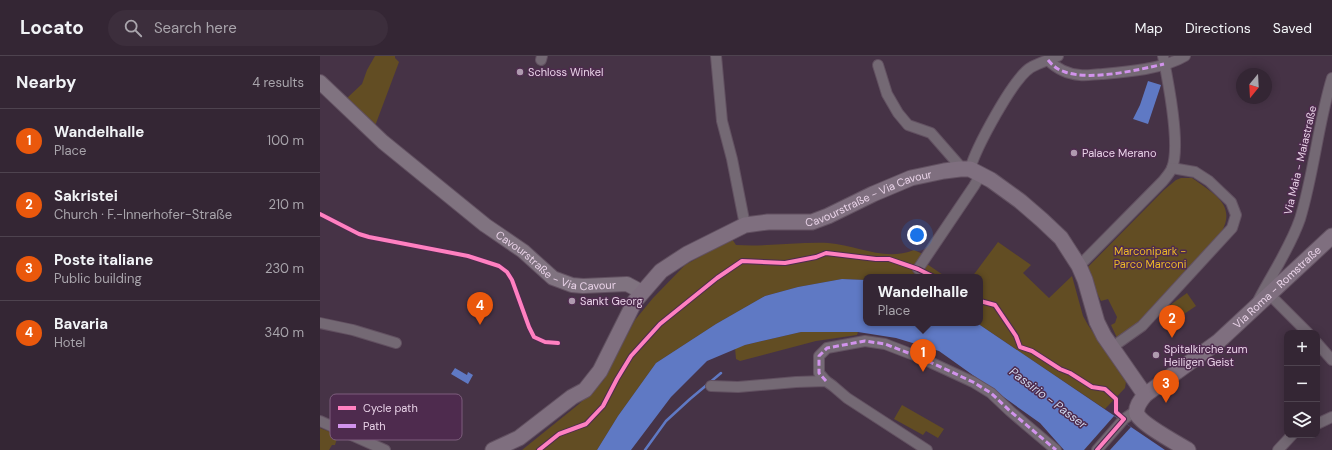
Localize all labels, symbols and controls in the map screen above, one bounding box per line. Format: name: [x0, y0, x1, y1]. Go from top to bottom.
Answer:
search box: [108, 10, 388, 46]
text: Locato: [20, 15, 84, 40]
icon: search: [122, 17, 144, 39]
text: Search here: [154, 18, 237, 38]
text: Map: [1135, 19, 1163, 37]
text: Directions: [1185, 19, 1251, 37]
text: Saved: [1273, 19, 1312, 37]
place label: Schloss Winkel: [528, 65, 603, 79]
marker: Schloss Winkel: [515, 67, 525, 77]
north arrow: [1236, 68, 1272, 104]
text: Nearby: [16, 71, 76, 93]
text: 4 results: [252, 74, 304, 91]
street label: Via Maia - Maiastraße: [1281, 104, 1319, 216]
text: Wandelhalle: [54, 122, 144, 142]
text: 1: [27, 132, 31, 149]
text: 100 m: [267, 132, 304, 149]
text: Place: [54, 142, 86, 159]
place label: Palace Merano: [1082, 146, 1156, 160]
marker: Palace Merano: [1069, 148, 1079, 158]
street label: Cavourstraße - Via Cavour: [805, 167, 933, 229]
text: Sakristei: [54, 186, 118, 206]
text: 2: [25, 196, 33, 213]
text: 210 m: [269, 196, 304, 213]
text: Church · F.-Innerhofer-Straße: [54, 206, 232, 223]
your location: [907, 225, 927, 245]
street label: Cavourstraße - Via Cavour: [493, 227, 616, 293]
street label: Via Roma - Romstraße: [1230, 243, 1324, 331]
park label: Marconipark - Parco Marconi: [1114, 244, 1186, 271]
text: Poste italiane: [54, 250, 153, 270]
text: 3: [25, 260, 33, 277]
text: 230 m: [265, 260, 304, 277]
text: Public building: [54, 270, 142, 287]
popup: [863, 274, 983, 326]
text: Wandelhalle: [878, 282, 968, 302]
pin: 4: [467, 292, 493, 325]
place label: Sankt Georg: [580, 294, 643, 308]
marker: Sankt Georg: [567, 296, 577, 306]
text: Place: [878, 302, 910, 319]
pin: 2: [1159, 305, 1185, 338]
text: Bavaria: [54, 314, 108, 334]
text: 4: [25, 324, 33, 341]
text: 340 m: [264, 324, 304, 341]
map controls: [1284, 330, 1320, 438]
button: +: [1284, 330, 1320, 366]
text: Hotel: [54, 334, 86, 351]
pin: 1: [910, 339, 936, 372]
place label: Spitalkirche zum Heiligen Geist: [1164, 342, 1248, 369]
marker: Spitalkirche zum Heiligen Geist: [1151, 350, 1161, 360]
water label: Passirio - Passer: [1006, 364, 1090, 433]
button: −: [1284, 366, 1320, 402]
pin: 3: [1153, 370, 1179, 403]
legend: [330, 394, 462, 440]
text: Cycle path: [363, 401, 418, 415]
button: layers: [1284, 402, 1320, 438]
text: Path: [363, 419, 386, 433]

